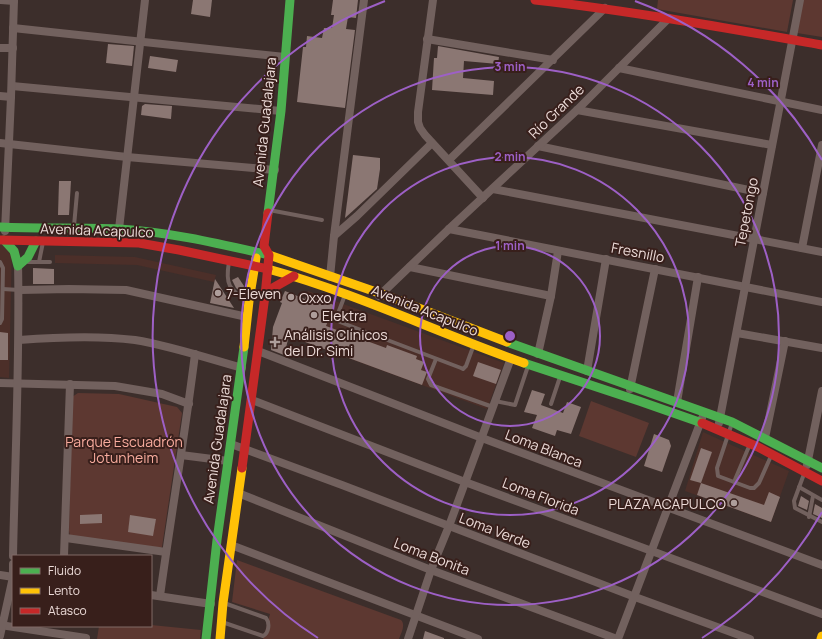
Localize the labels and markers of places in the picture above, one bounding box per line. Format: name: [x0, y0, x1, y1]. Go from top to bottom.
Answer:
place label: 7-Eleven: [226, 284, 281, 303]
marker: 7-Eleven: [213, 288, 223, 298]
place label: Oxxo: [299, 288, 332, 307]
marker: Oxxo: [286, 292, 296, 302]
place label: Elektra: [322, 306, 367, 325]
marker: Elektra: [309, 310, 319, 320]
place label: Análisis Clínicos del Dr. Simi: [284, 325, 388, 360]
centre of rings: [503, 329, 517, 343]
marker: Análisis Clínicos del Dr. Simi: [269, 336, 281, 348]
place label: PLAZA ACAPULCO: [608, 494, 726, 513]
marker: PLAZA ACAPULCO: [729, 498, 739, 508]

